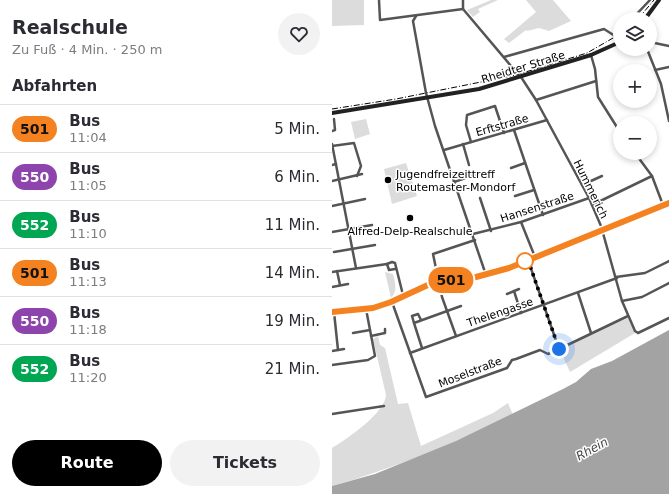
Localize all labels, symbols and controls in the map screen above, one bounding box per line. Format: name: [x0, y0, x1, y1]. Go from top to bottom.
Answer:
map controls: [613, 12, 657, 160]
button: layers: [613, 12, 657, 56]
button: heart: [278, 13, 320, 55]
text: Realschule: [12, 16, 128, 38]
text: Zu Fuß · 4 Min. · 250 m: [12, 42, 162, 57]
street label: Rheidter Straße: [480, 49, 567, 86]
button: +: [613, 64, 657, 108]
text: Abfahrten: [12, 77, 97, 95]
text: Bus: [69, 112, 100, 130]
street label: Erftstraße: [474, 112, 530, 139]
button: −: [613, 116, 657, 160]
text: 5 Min.: [274, 120, 320, 138]
text: 501: [20, 121, 49, 137]
text: 11:04: [69, 130, 107, 145]
street label: Hummerich: [571, 158, 610, 221]
text: Bus: [69, 160, 100, 178]
text: 6 Min.: [274, 168, 320, 186]
place label: Jugendfreizeittreff Routemaster-Mondorf: [395, 168, 516, 194]
text: 550: [20, 169, 49, 185]
marker: Jugendfreizeittreff Routemaster-Mondorf: [383, 175, 393, 185]
text: 11:05: [69, 178, 107, 193]
street label: Hansenstraße: [499, 189, 576, 225]
text: Bus: [69, 208, 100, 226]
marker: Alfred-Delp-Realschule: [405, 213, 415, 223]
text: 11 Min.: [265, 216, 320, 234]
text: 552: [20, 217, 49, 233]
place label: Alfred-Delp-Realschule: [348, 225, 473, 238]
text: 11:10: [69, 226, 107, 241]
unlabelled marker: [516, 252, 534, 270]
text: Bus: [69, 256, 100, 274]
text: 14 Min.: [265, 264, 320, 282]
text: 501: [20, 265, 49, 281]
line badge: 501: [428, 267, 474, 293]
text: 501: [436, 272, 466, 288]
text: 11:13: [69, 274, 107, 289]
street label: Thelengasse: [464, 295, 535, 330]
text: Bus: [69, 304, 100, 322]
text: 19 Min.: [265, 312, 320, 330]
text: 550: [20, 313, 49, 329]
text: 11:18: [69, 322, 107, 337]
your location: [549, 339, 569, 359]
text: Bus: [69, 352, 100, 370]
street label: Moselstraße: [437, 354, 504, 391]
text: 21 Min.: [265, 360, 320, 378]
text: 552: [20, 361, 49, 377]
text: 11:20: [69, 370, 107, 385]
water label: Rhein: [574, 435, 610, 463]
button: Route: [12, 440, 162, 486]
button: Tickets: [170, 440, 320, 486]

